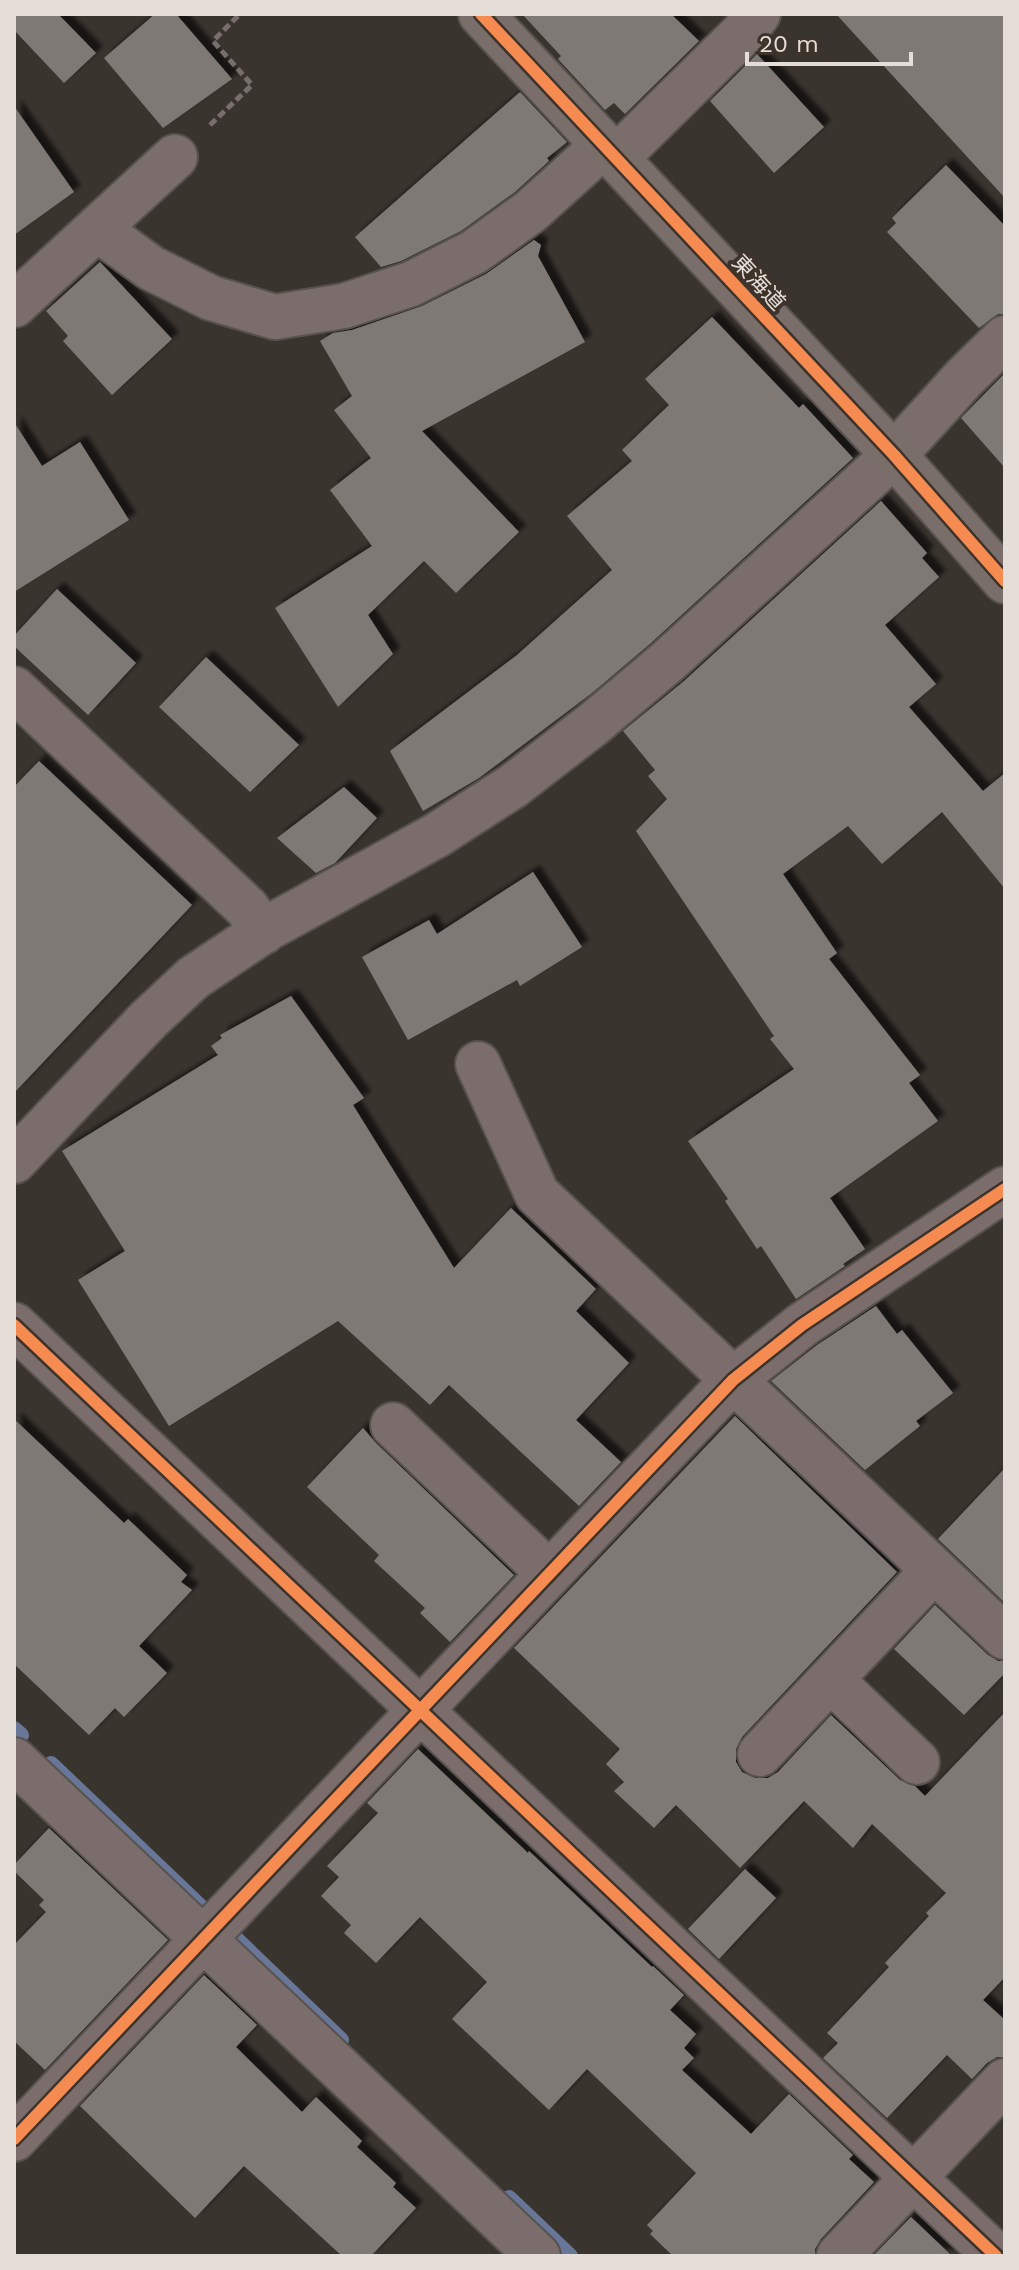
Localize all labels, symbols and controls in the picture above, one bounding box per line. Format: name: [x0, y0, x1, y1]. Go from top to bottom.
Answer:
scale bar: [747, 16, 911, 66]
text: 20 m: [759, 30, 819, 58]
street label: 東海道: [727, 250, 790, 315]

